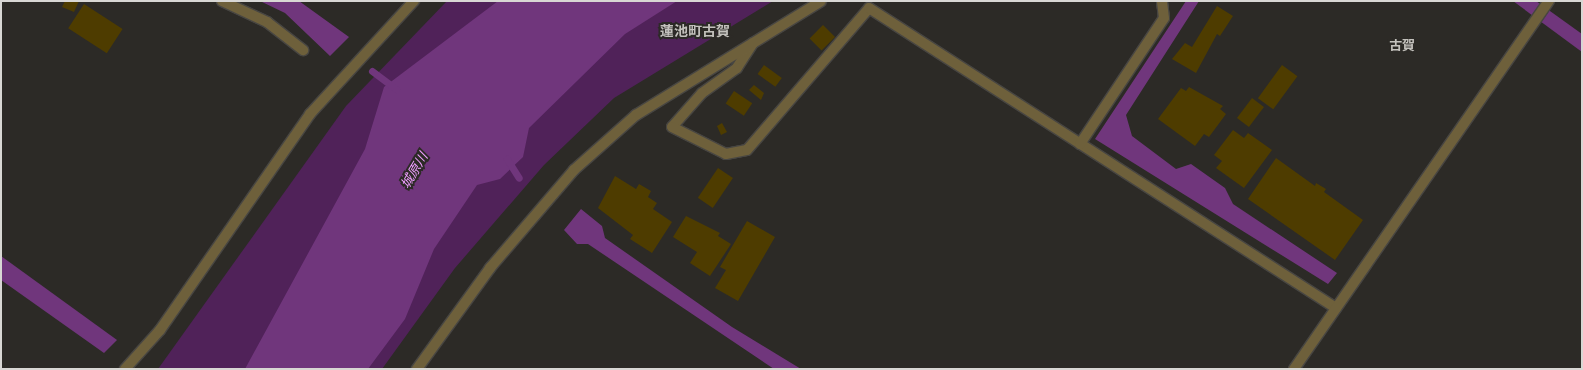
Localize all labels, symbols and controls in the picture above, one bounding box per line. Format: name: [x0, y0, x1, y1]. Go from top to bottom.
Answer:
district label: 蓮池町古賀: [660, 23, 730, 39]
district label: 古賀: [1389, 38, 1415, 54]
water label: 城原川: [398, 150, 432, 192]

